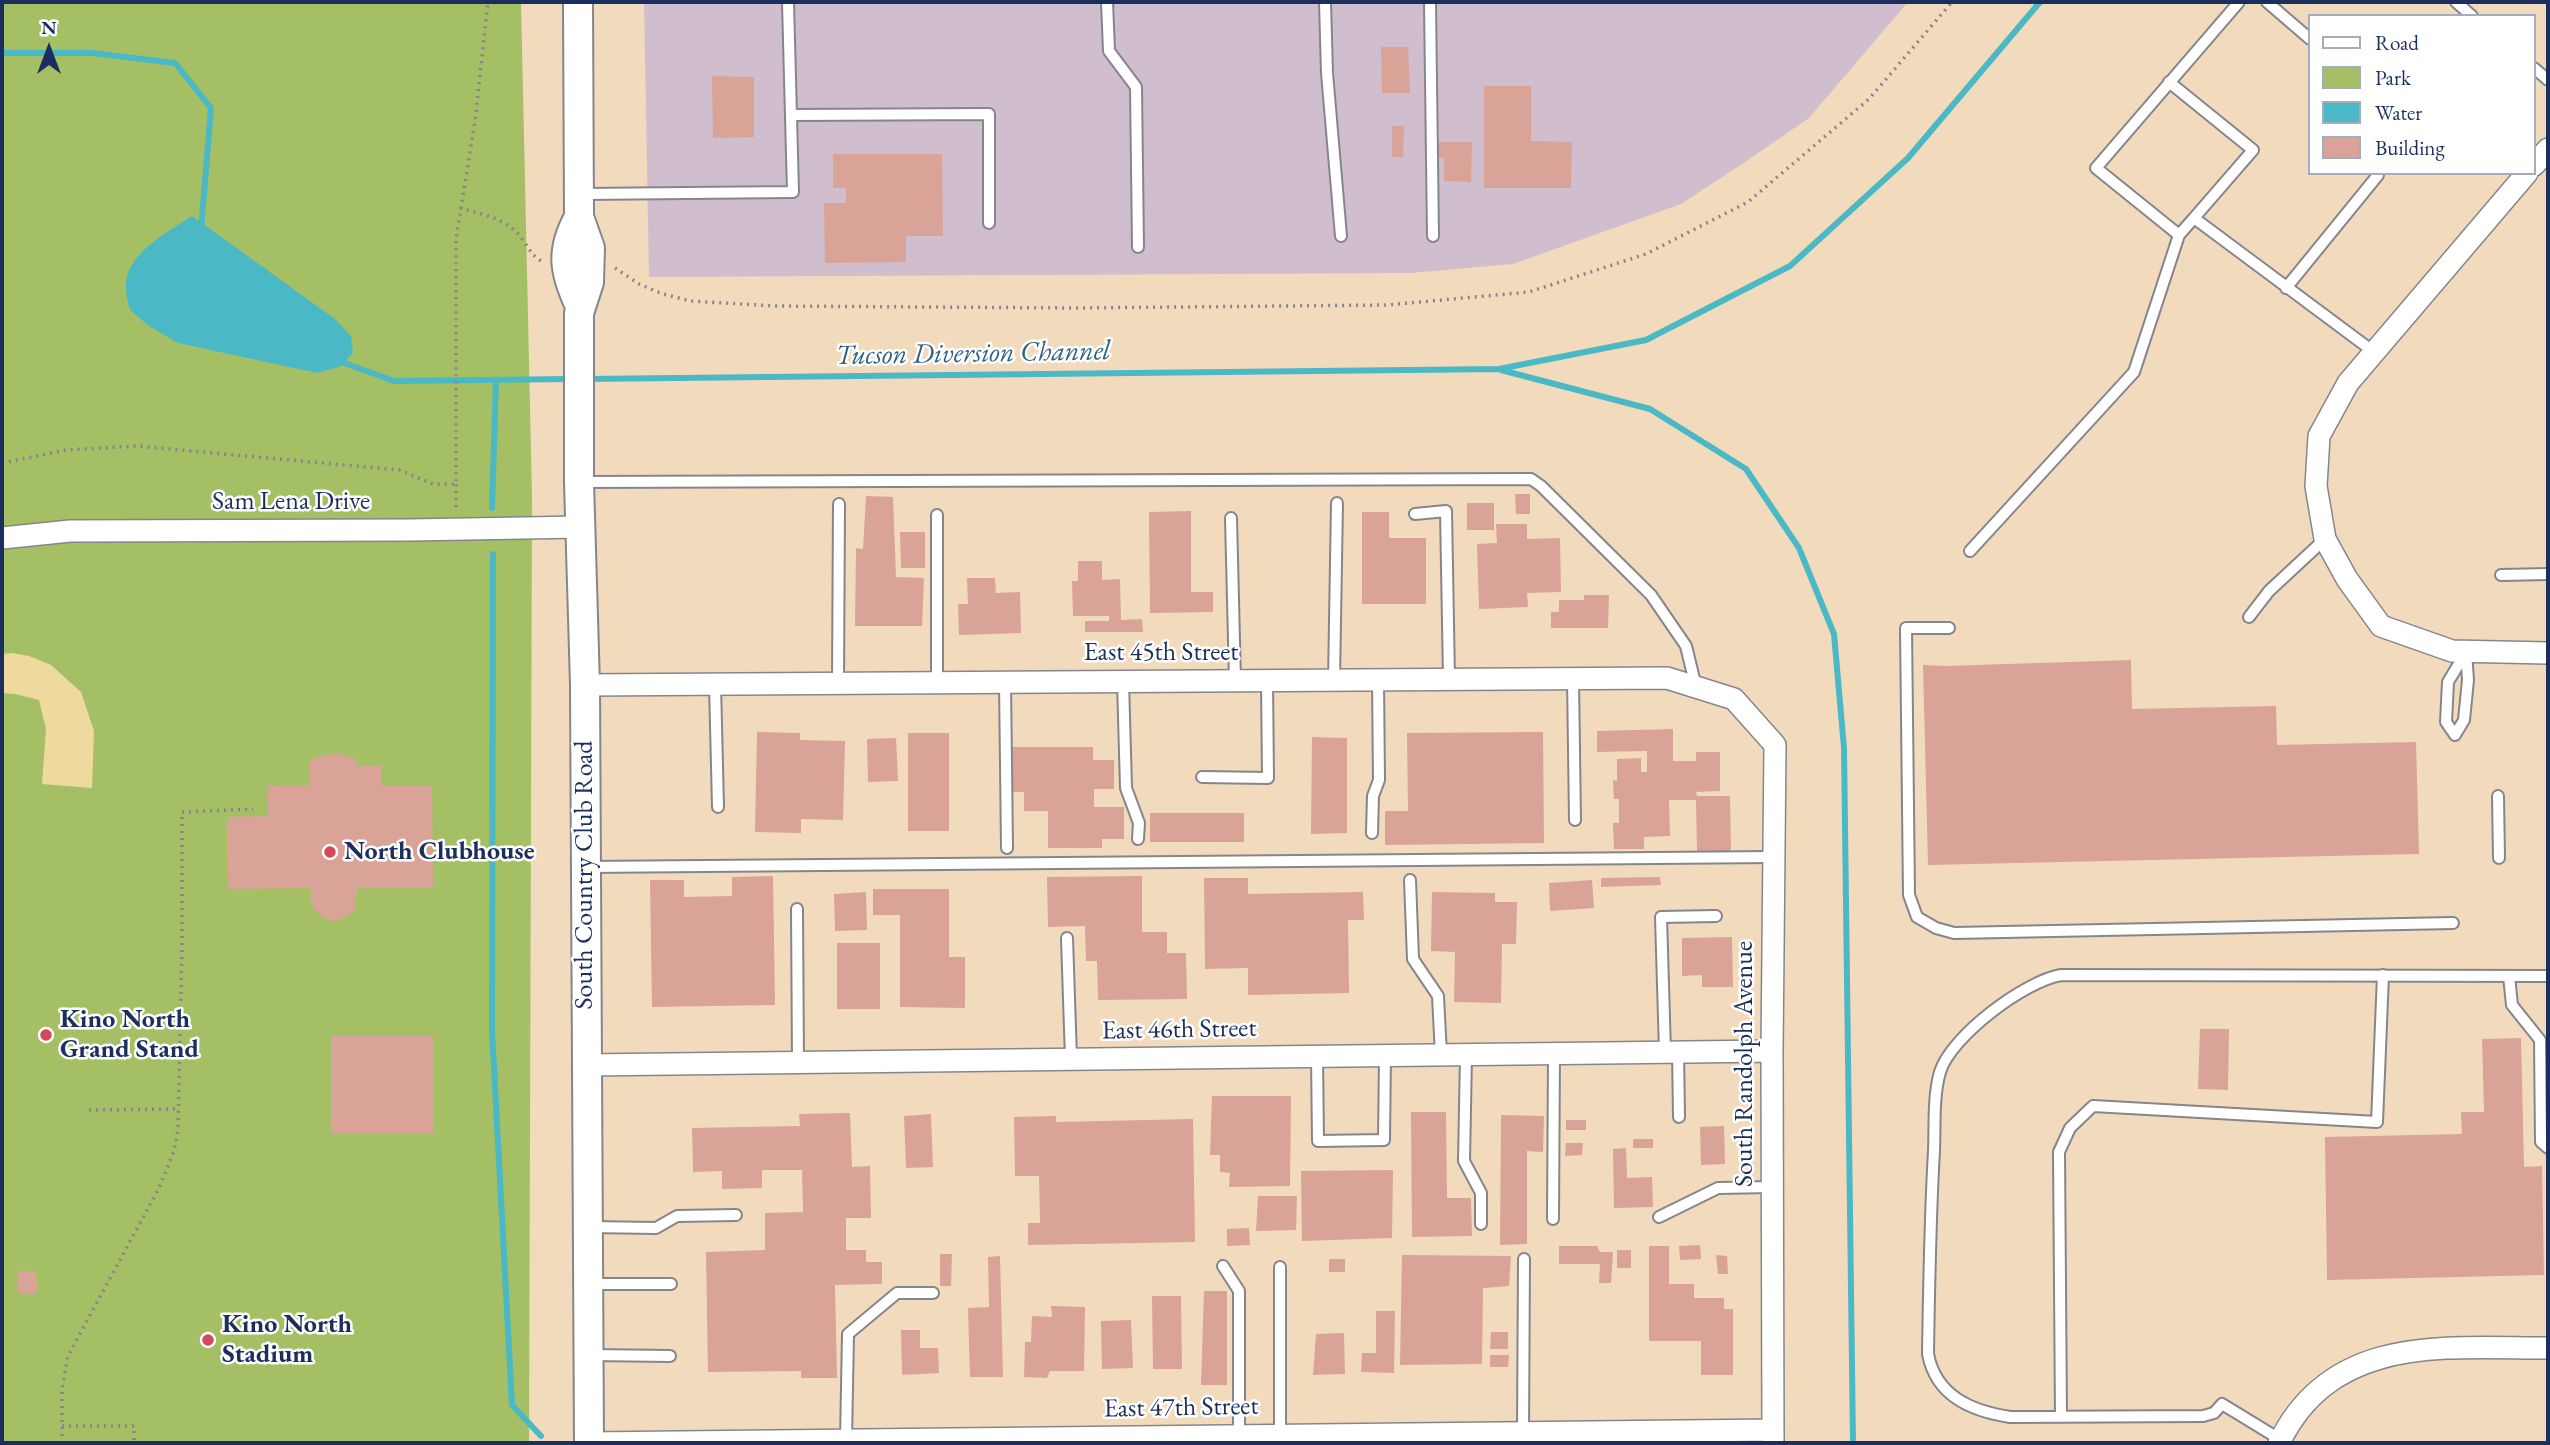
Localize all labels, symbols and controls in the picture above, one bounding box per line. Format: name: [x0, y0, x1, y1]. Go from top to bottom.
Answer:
north arrow: [14, 14, 84, 84]
legend: [2308, 14, 2536, 175]
text: N: [41, 15, 57, 40]
text: Road: [2375, 29, 2419, 56]
text: Park: [2375, 64, 2411, 91]
text: Water: [2375, 99, 2422, 126]
text: Building: [2375, 134, 2445, 161]
water label: Tucson Diversion Channel: [835, 335, 1111, 373]
street label: Sam Lena Drive: [212, 486, 370, 518]
street label: East 45th Street: [1084, 637, 1238, 669]
street label: South Country Club Road: [569, 740, 601, 1010]
place label: North Clubhouse: [344, 836, 534, 868]
marker: North Clubhouse: [322, 844, 338, 860]
street label: South Randolph Avenue: [1729, 941, 1761, 1187]
place label: Kino North Grand Stand: [60, 1004, 199, 1066]
street label: East 46th Street: [1101, 1013, 1257, 1047]
marker: Kino North Grand Stand: [38, 1027, 54, 1043]
place label: Kino North Stadium: [222, 1309, 352, 1370]
marker: Kino North Stadium: [200, 1332, 216, 1348]
street label: East 47th Street: [1103, 1391, 1259, 1425]

